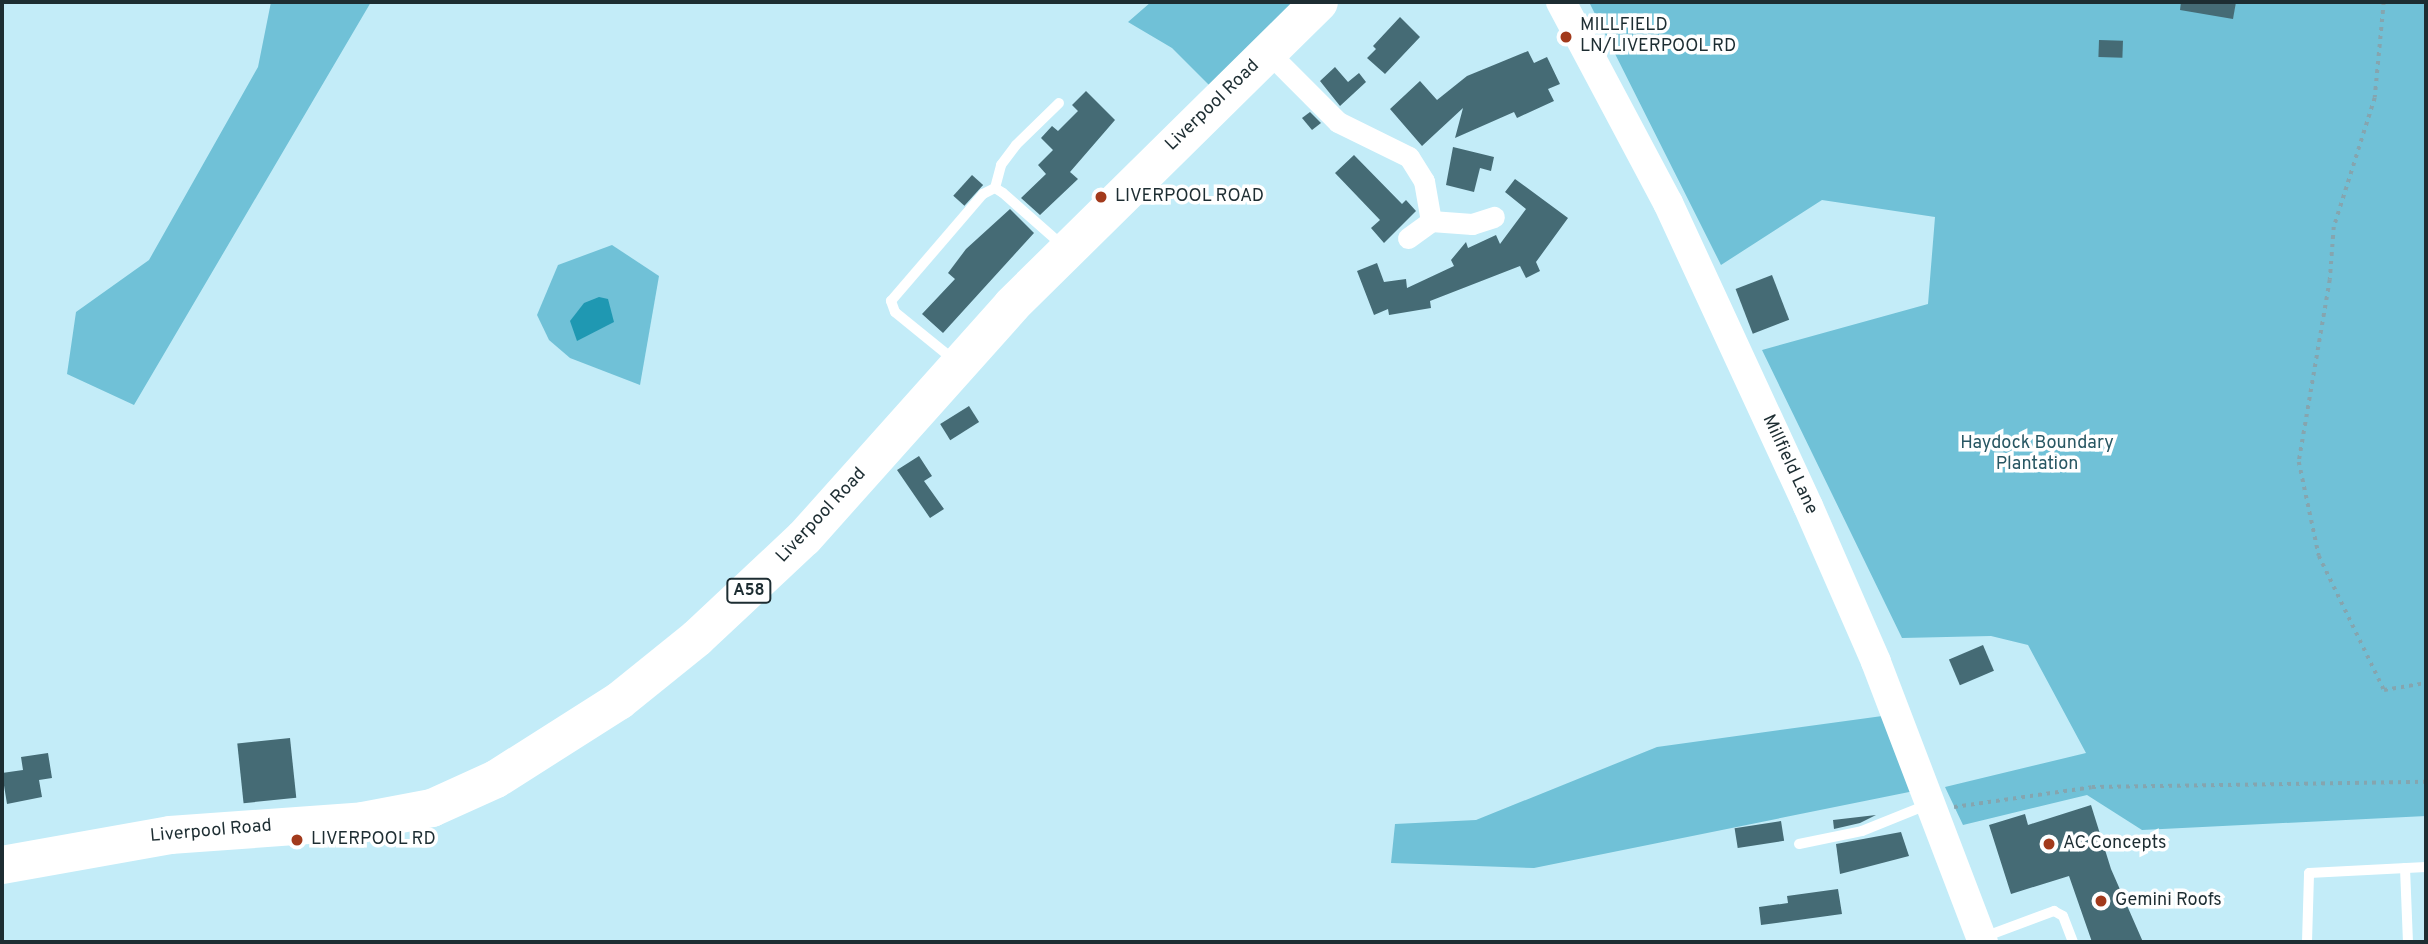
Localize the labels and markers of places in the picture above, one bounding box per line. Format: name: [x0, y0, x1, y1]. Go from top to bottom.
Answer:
place label: MILLFIELD LN/LIVERPOOL RD: [1580, 16, 1737, 58]
marker: MILLFIELD LN/LIVERPOOL RD: [1558, 29, 1574, 45]
place label: LIVERPOOL ROAD: [1115, 186, 1264, 208]
marker: LIVERPOOL ROAD: [1093, 189, 1109, 205]
place label: LIVERPOOL RD: [311, 829, 436, 851]
marker: LIVERPOOL RD: [289, 832, 305, 848]
place label: AC Concepts: [2063, 833, 2166, 855]
marker: AC Concepts: [2041, 836, 2057, 852]
place label: Gemini Roofs: [2115, 890, 2222, 912]
marker: Gemini Roofs: [2093, 893, 2109, 909]

